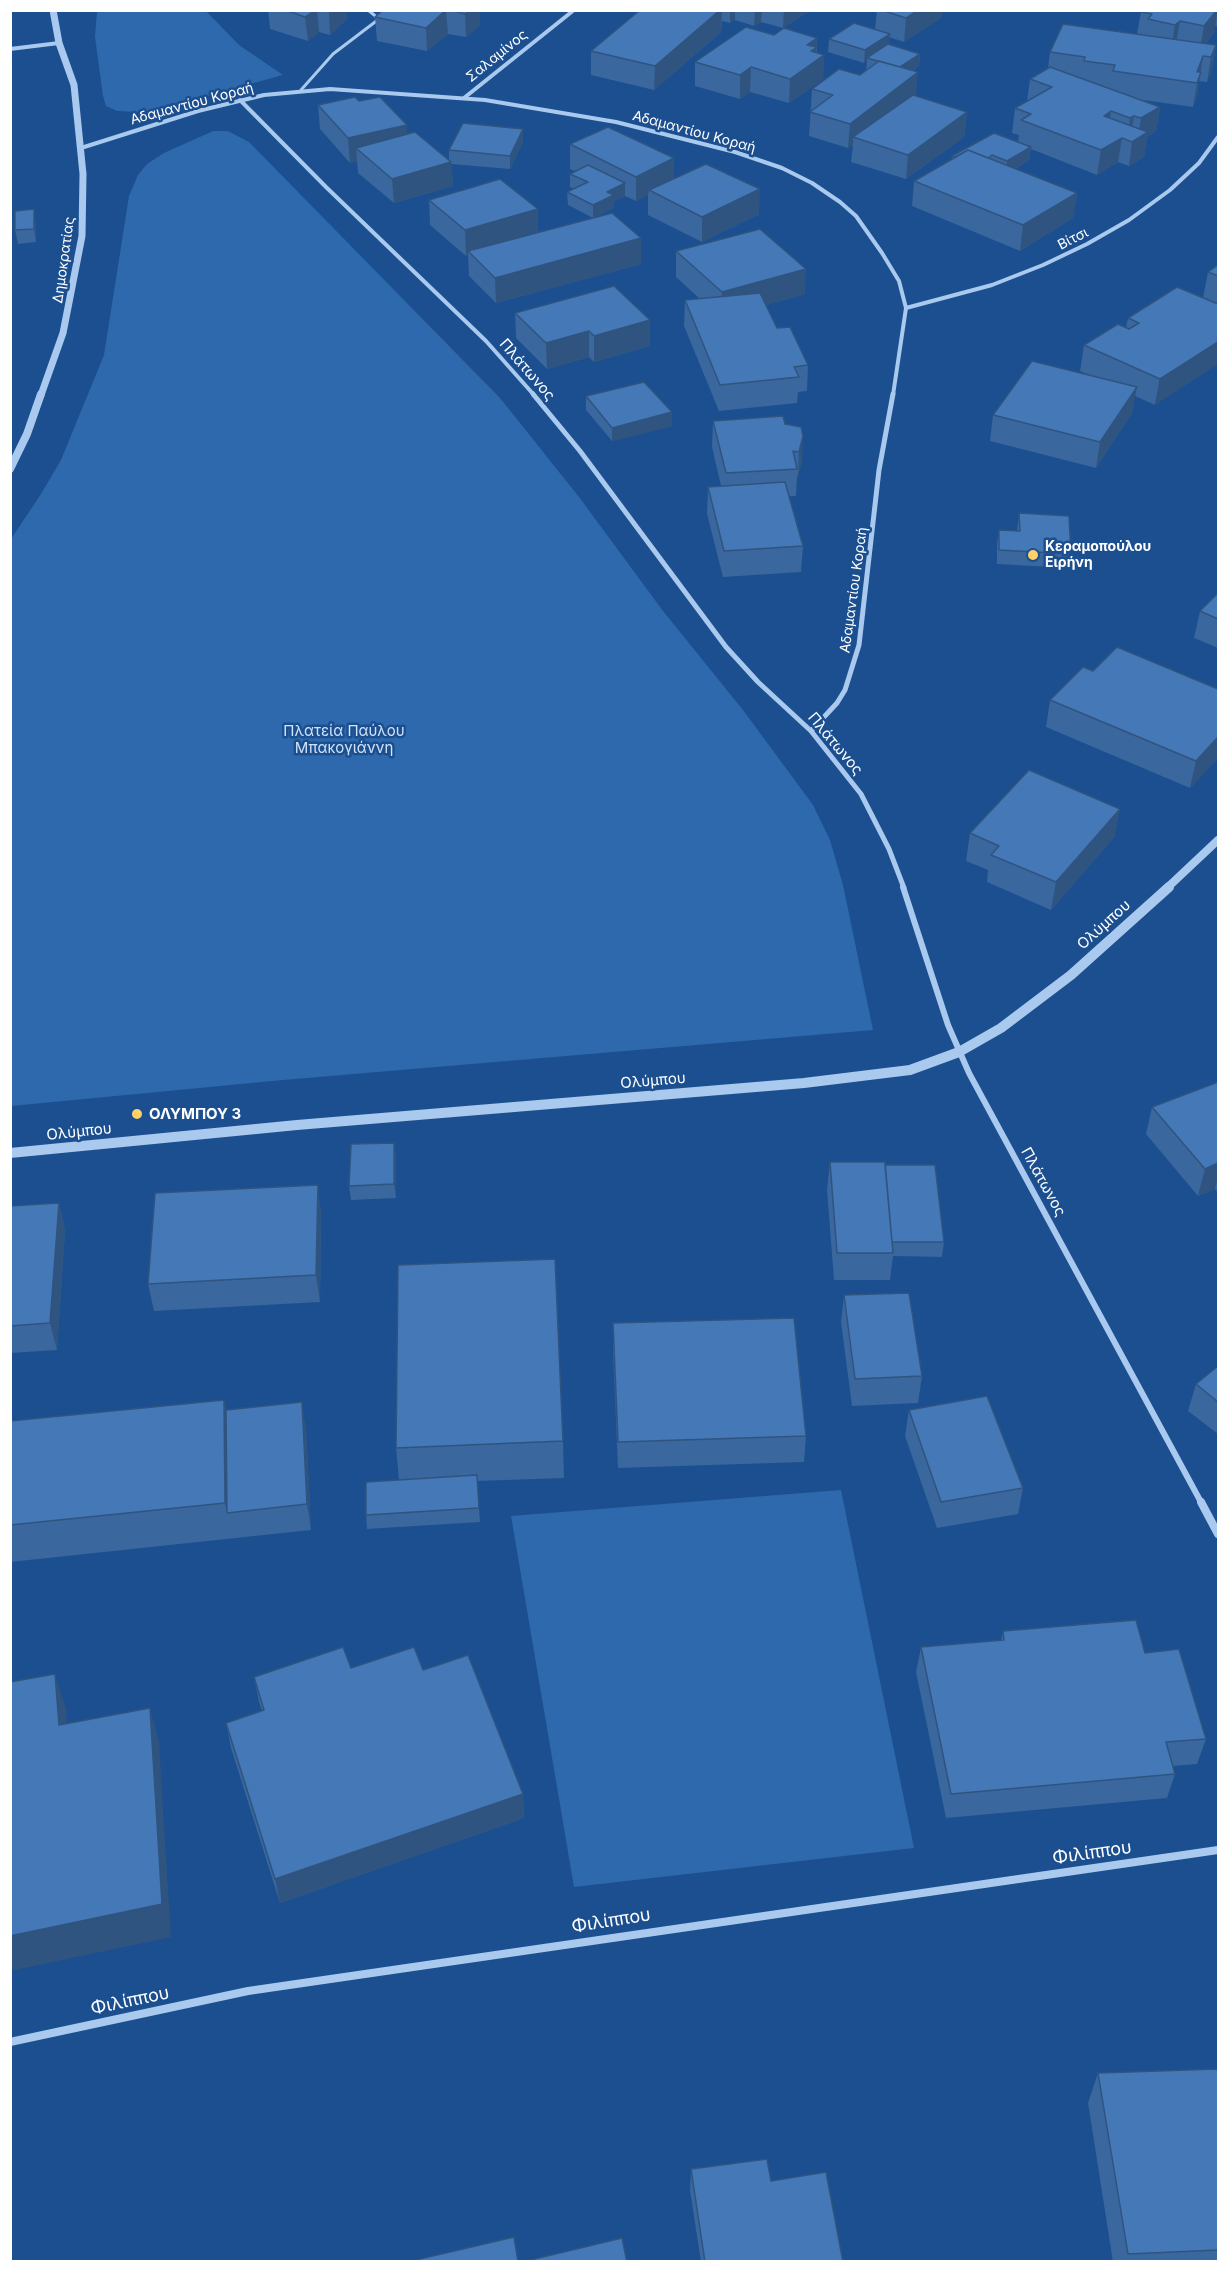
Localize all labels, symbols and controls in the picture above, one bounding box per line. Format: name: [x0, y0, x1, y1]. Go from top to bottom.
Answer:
street label: Σαλαμίνος: [463, 26, 531, 86]
street label: Αδαμαντίου Κοραή: [129, 79, 255, 129]
street label: Αδαμαντίου Κοραή: [631, 107, 757, 157]
street label: Δημοκρατίας: [50, 216, 78, 304]
street label: Βίτσι: [1055, 224, 1091, 254]
street label: Πλάτωνος: [495, 335, 559, 405]
street label: Αδαμαντίου Κοραή: [837, 526, 871, 654]
place label: Κεραμοπούλου Ειρήνη: [1045, 539, 1151, 572]
marker: Κεραμοπούλου Ειρήνη: [1026, 548, 1040, 562]
street label: Πλάτωνος: [804, 709, 866, 779]
park label: Πλατεία Παύλου Μπακογιάννη: [283, 722, 405, 757]
street label: Ολύμπου: [1074, 896, 1134, 954]
street label: Ολύμπου: [620, 1069, 686, 1093]
place label: ΟΛΥΜΠΟΥ 3: [149, 1105, 241, 1123]
marker: ΟΛΥΜΠΟΥ 3: [130, 1107, 144, 1121]
street label: Ολύμπου: [45, 1120, 113, 1144]
street label: Πλάτωνος: [1017, 1144, 1069, 1220]
street label: Φιλίππου: [1051, 1837, 1133, 1869]
street label: Φιλίππου: [570, 1904, 652, 1938]
street label: Φιλίππου: [89, 1982, 171, 2020]

